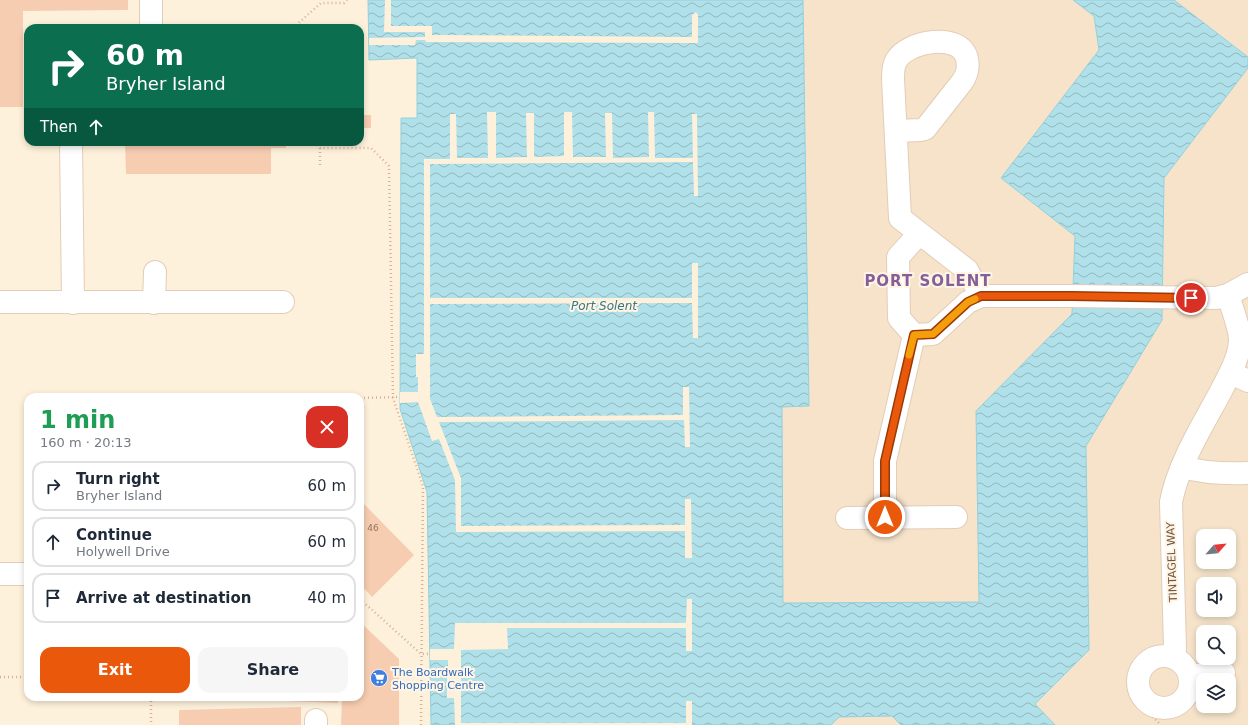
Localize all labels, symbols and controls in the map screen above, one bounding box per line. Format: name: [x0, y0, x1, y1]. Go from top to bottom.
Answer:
text: 60 m: [106, 39, 184, 72]
icon: right: [40, 40, 92, 92]
text: Bryher Island: [106, 73, 226, 94]
icon: ahead: [85, 116, 107, 138]
text: Then: [40, 118, 77, 136]
district label: PORT SOLENT: [864, 272, 992, 290]
pin: [1174, 281, 1208, 315]
icon: arrive: [1180, 287, 1202, 309]
water label: Port Solent: [571, 299, 638, 313]
text: 1 min: [40, 406, 115, 434]
button: close: [306, 406, 348, 448]
text: 160 m · 20:13: [40, 435, 131, 450]
text: Turn right: [76, 470, 160, 488]
icon: right: [42, 475, 64, 497]
text: 60 m: [308, 477, 346, 495]
text: Bryher Island: [76, 488, 162, 503]
position arrow: [864, 496, 906, 538]
street label: TINTAGEL WAY: [1164, 521, 1180, 603]
house number: 46: [367, 523, 379, 533]
text: Continue: [76, 526, 152, 544]
north arrow: [1196, 529, 1236, 569]
map controls: [1196, 529, 1236, 713]
icon: ahead: [42, 531, 64, 553]
text: 60 m: [308, 533, 346, 551]
text: Holywell Drive: [76, 544, 170, 559]
button: sound: [1196, 577, 1236, 617]
icon: arrive: [42, 587, 64, 609]
text: Arrive at destination: [76, 589, 251, 607]
text: 40 m: [308, 589, 346, 607]
button: search: [1196, 625, 1236, 665]
button: Exit: [40, 647, 190, 693]
button: Share: [198, 647, 348, 693]
place label: The Boardwalk Shopping Centre: [391, 666, 484, 692]
supermarket icon: The Boardwalk Shopping Centre: [369, 668, 389, 688]
button: layers: [1196, 673, 1236, 713]

